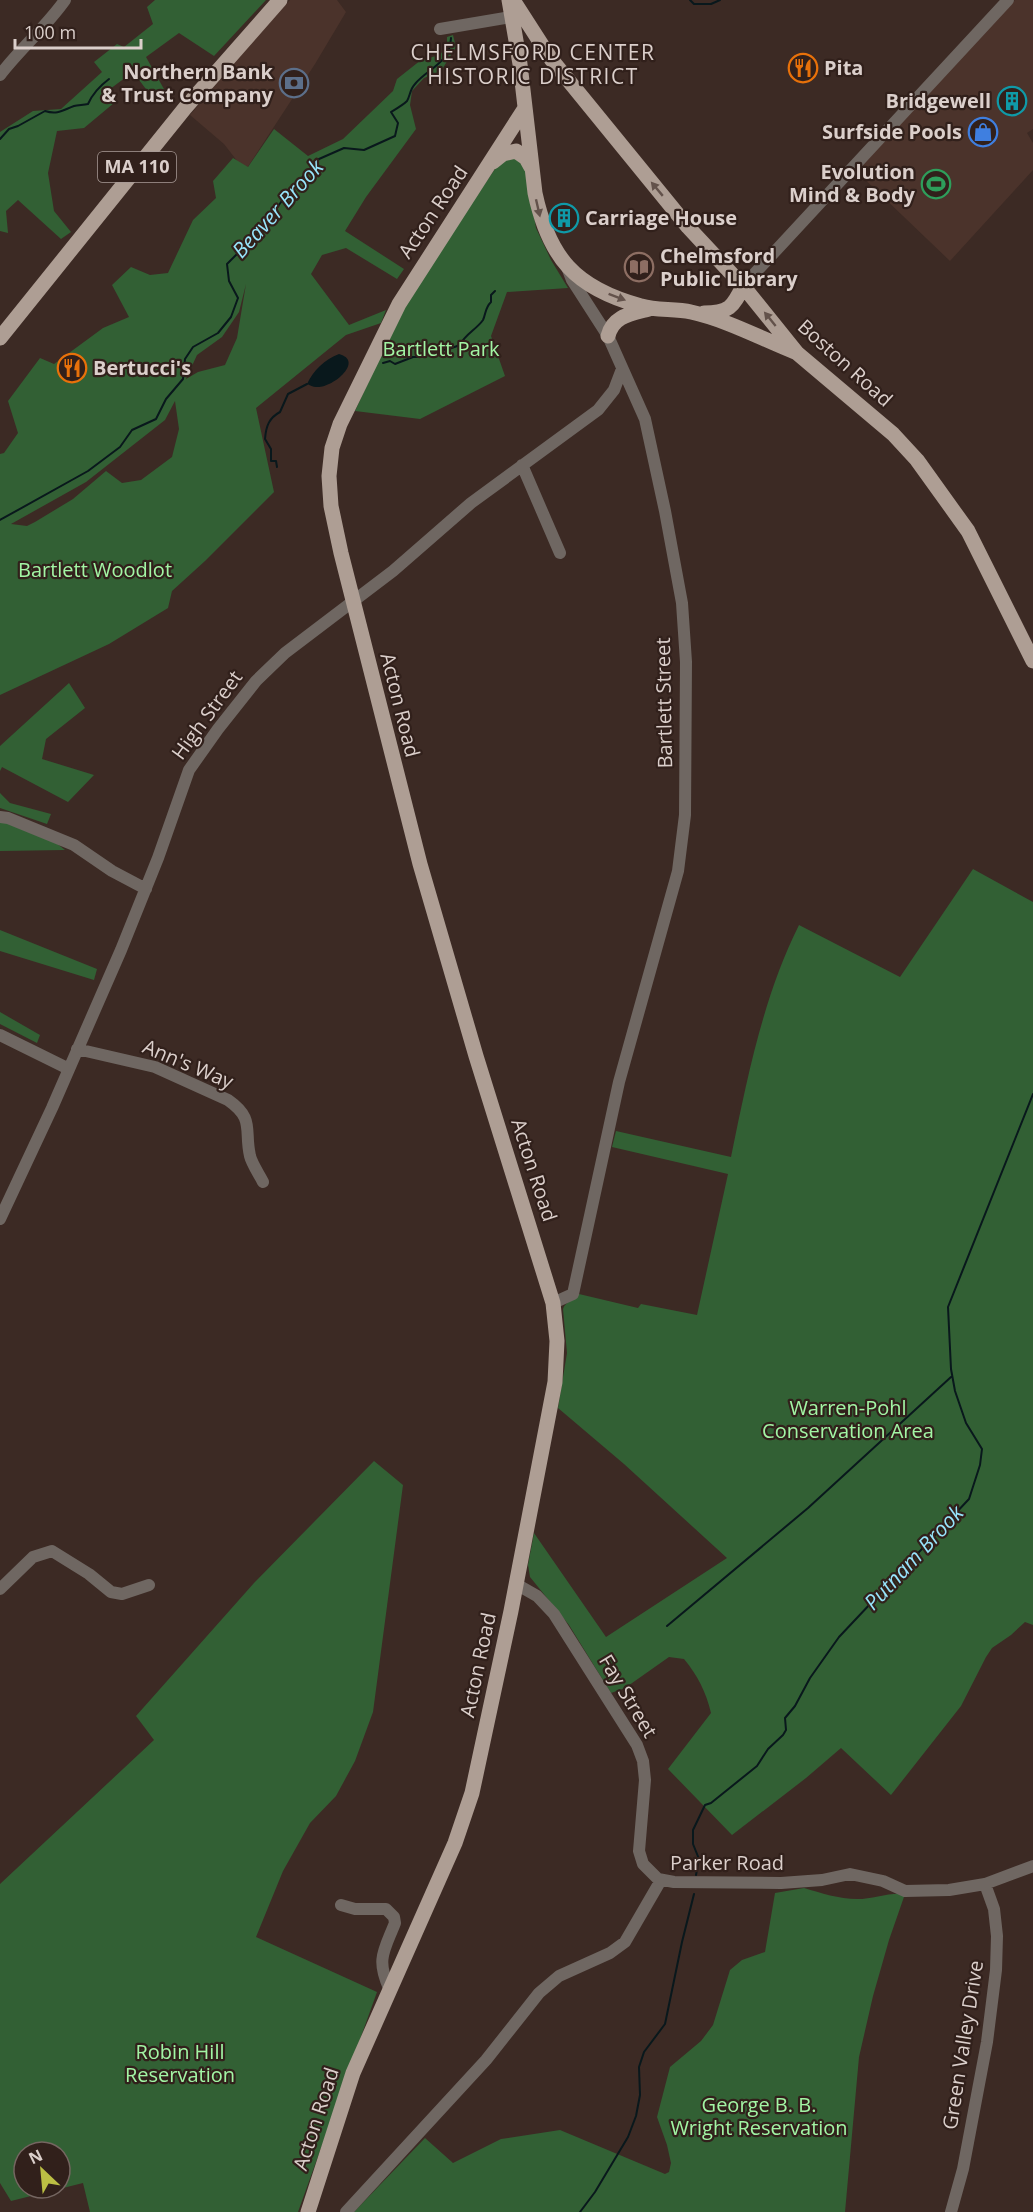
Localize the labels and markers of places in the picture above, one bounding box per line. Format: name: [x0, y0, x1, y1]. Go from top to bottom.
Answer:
restaurant icon: Pita: [787, 52, 819, 84]
place label: Pita: [824, 54, 863, 81]
place label: Northern Bank & Trust Company: [101, 58, 274, 108]
bank icon: Northern Bank & Trust Company: [278, 67, 310, 99]
building icon: Bridgewell: [996, 85, 1028, 117]
place label: Bridgewell: [885, 87, 991, 114]
shop icon: Surfside Pools: [967, 116, 999, 148]
place label: Surfside Pools: [822, 118, 962, 145]
place label: Evolution Mind & Body: [789, 158, 916, 208]
sports icon: Evolution Mind & Body: [920, 168, 952, 200]
building icon: Carriage House: [548, 202, 580, 234]
place label: Carriage House: [585, 204, 737, 231]
place label: Chelmsford Public Library: [660, 242, 798, 292]
library icon: Chelmsford Public Library: [623, 251, 655, 283]
restaurant icon: Bertucci's: [56, 352, 88, 384]
place label: Bertucci's: [93, 354, 191, 381]

